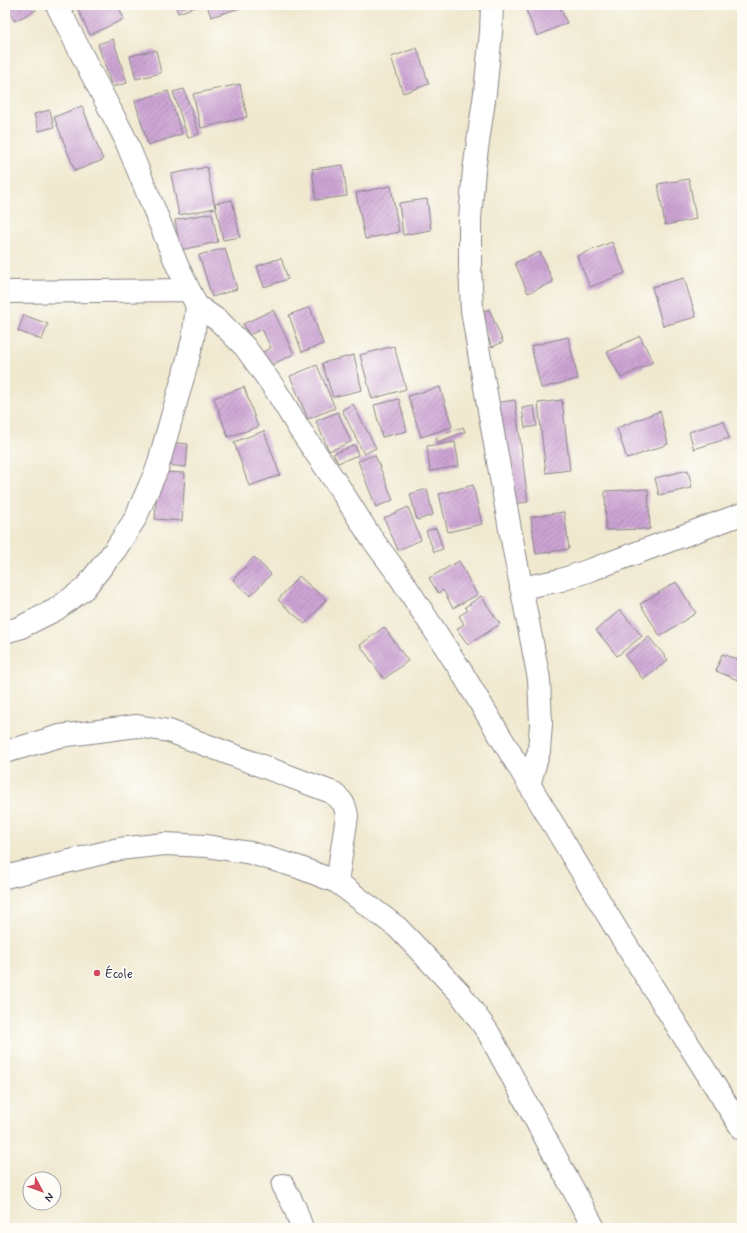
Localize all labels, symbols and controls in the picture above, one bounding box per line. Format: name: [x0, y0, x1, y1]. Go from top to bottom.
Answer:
place label: École: [105, 965, 133, 983]
marker: École: [92, 968, 102, 978]
north arrow: [22, 1171, 62, 1211]
text: N: [41, 1190, 56, 1204]

